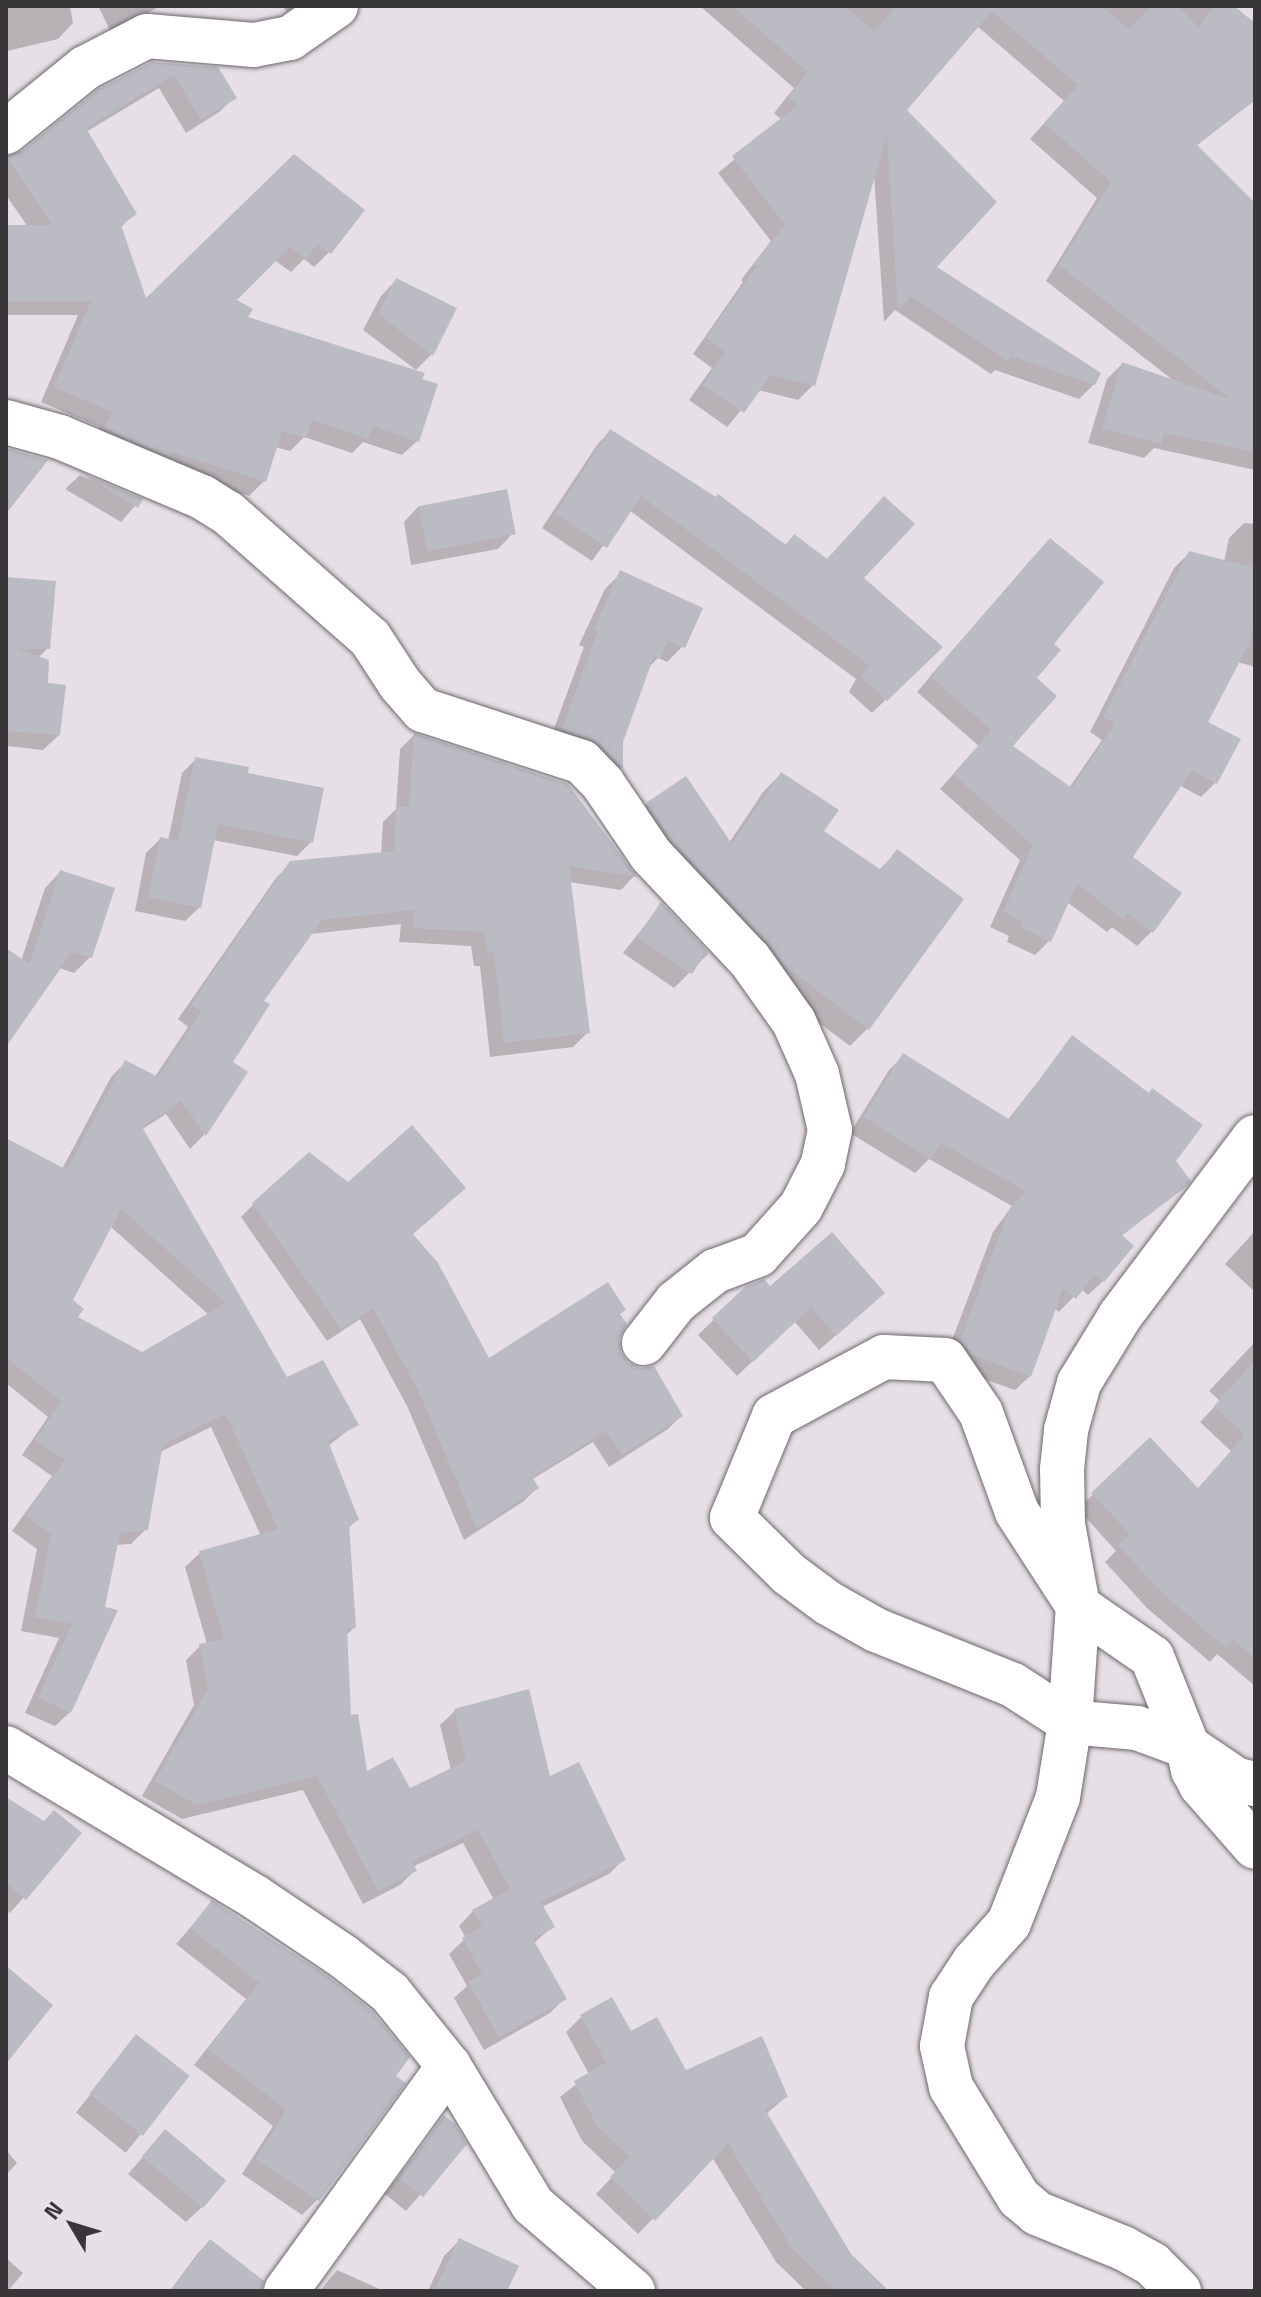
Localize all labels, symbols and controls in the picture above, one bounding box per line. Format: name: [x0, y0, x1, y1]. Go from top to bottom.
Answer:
north arrow: [32, 2185, 112, 2265]
text: N: [35, 2194, 71, 2227]

